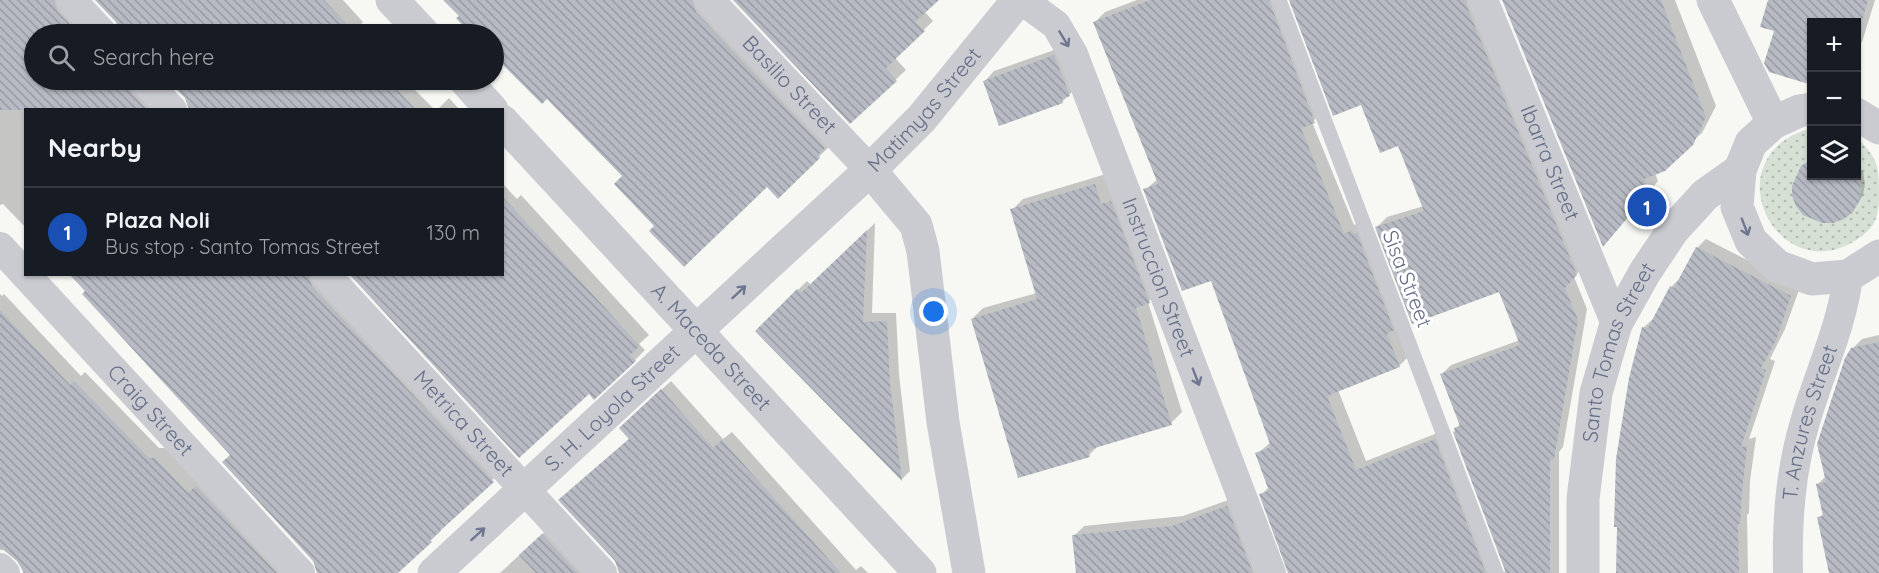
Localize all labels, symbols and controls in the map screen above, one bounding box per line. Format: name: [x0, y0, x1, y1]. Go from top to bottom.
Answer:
map controls: [1807, 18, 1861, 180]
button: +: [1807, 18, 1861, 72]
search box: [24, 24, 504, 90]
street label: Basilio Street: [737, 30, 843, 139]
one-way arrow: [1058, 30, 1070, 47]
icon: search: [45, 41, 78, 74]
street label: Matimyas Street: [862, 42, 986, 177]
text: Search here: [93, 43, 214, 71]
button: −: [1807, 72, 1861, 126]
street label: Ibarra Street: [1515, 101, 1586, 224]
button: layers: [1807, 126, 1861, 180]
text: Nearby: [48, 131, 142, 164]
pin: 1: [1628, 184, 1666, 230]
street label: Instruccion Street: [1117, 194, 1201, 361]
text: Plaza Noli: [105, 206, 210, 234]
one-way arrow: [1740, 217, 1751, 236]
text: 1: [64, 220, 71, 245]
text: 130 m: [427, 220, 480, 245]
street label: Sisa Street: [1377, 226, 1438, 331]
text: Bus stop · Santo Tomas Street: [105, 234, 380, 259]
street label: Santo Tomas Street: [1576, 257, 1660, 444]
street label: A. Maceda Street: [646, 277, 777, 416]
one-way arrow: [731, 285, 746, 299]
your location: [919, 297, 948, 326]
street label: S. H. Loyola Street: [539, 338, 685, 476]
street label: T. Anzures Street: [1776, 341, 1842, 502]
street label: Craig Street: [103, 359, 200, 461]
street label: Metrica Street: [409, 364, 520, 482]
one-way arrow: [1192, 367, 1203, 386]
one-way arrow: [470, 527, 485, 541]

